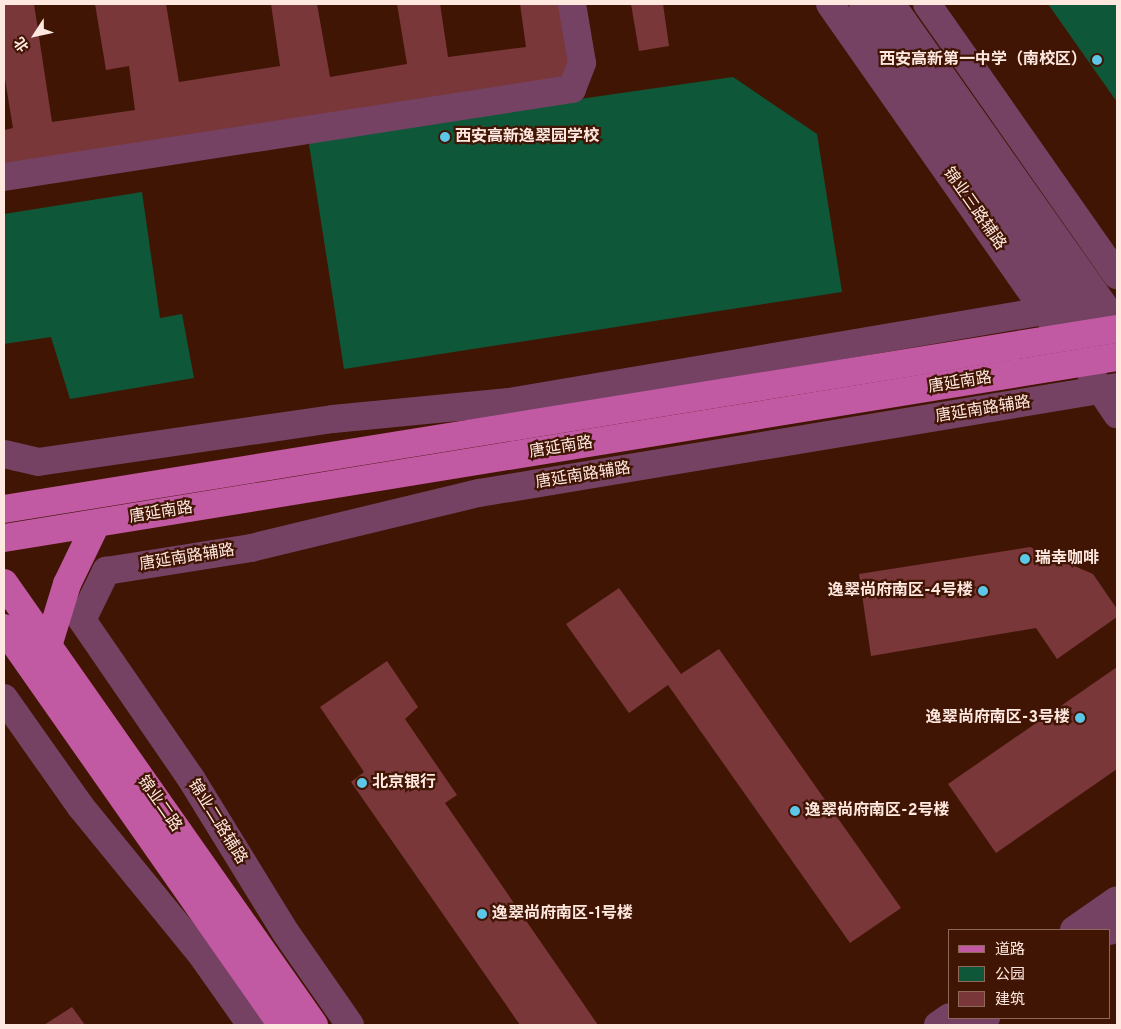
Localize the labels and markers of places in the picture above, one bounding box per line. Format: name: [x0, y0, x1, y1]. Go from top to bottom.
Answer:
place label: 西安高新第一中学（南校区）: [879, 50, 1087, 70]
marker: 西安高新第一中学（南校区）: [1091, 54, 1103, 66]
place label: 西安高新逸翠园学校: [455, 127, 599, 147]
marker: 西安高新逸翠园学校: [439, 131, 451, 143]
place label: 瑞幸咖啡: [1035, 549, 1099, 569]
marker: 瑞幸咖啡: [1019, 553, 1031, 565]
place label: 逸翠·尚府南区-4号楼: [828, 581, 973, 601]
marker: 逸翠·尚府南区-4号楼: [977, 585, 989, 597]
place label: 逸翠尚府南区-3号楼: [926, 708, 1070, 728]
marker: 逸翠尚府南区-3号楼: [1074, 712, 1086, 724]
place label: 北京银行: [372, 773, 436, 793]
marker: 北京银行: [356, 777, 368, 789]
place label: 逸翠·尚府南区-2号楼: [805, 801, 949, 821]
marker: 逸翠·尚府南区-2号楼: [789, 805, 801, 817]
place label: 逸翠·尚府南区-1号楼: [492, 904, 633, 924]
marker: 逸翠·尚府南区-1号楼: [476, 908, 488, 920]

